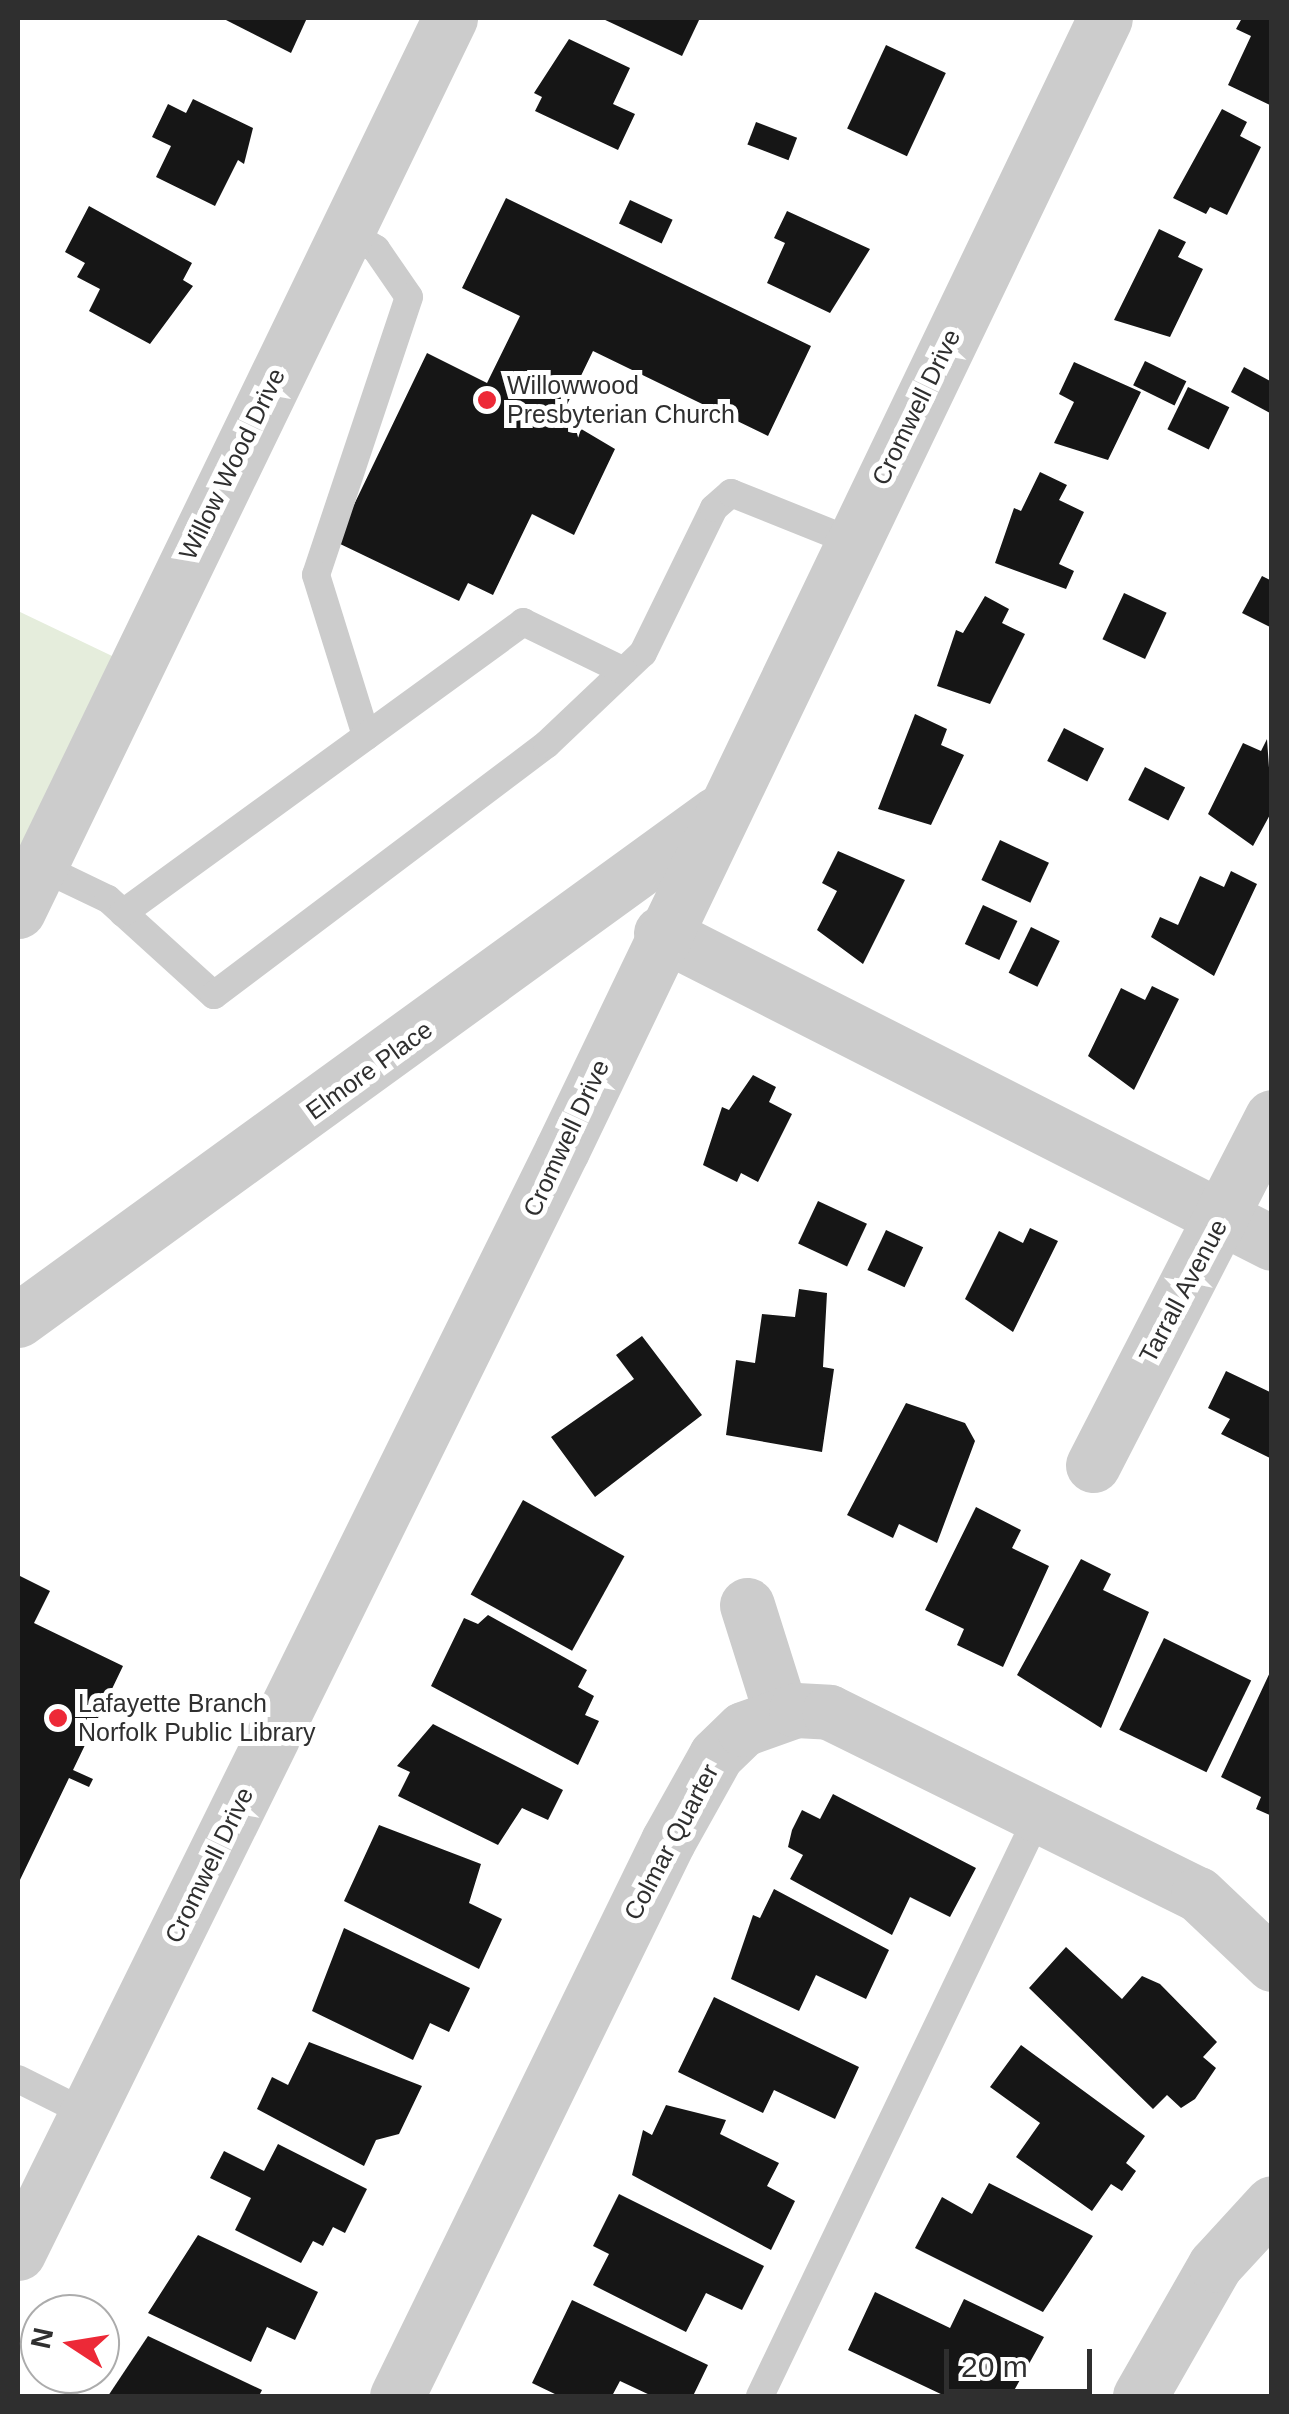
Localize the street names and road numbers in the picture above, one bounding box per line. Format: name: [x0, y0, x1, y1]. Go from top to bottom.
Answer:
street label: Cromwell Drive: [865, 324, 967, 490]
street label: Willow Wood Drive: [173, 363, 291, 565]
street label: Elmore Place: [300, 1014, 438, 1126]
street label: Cromwell Drive: [517, 1055, 615, 1221]
street label: Tarrall Avenue: [1132, 1214, 1234, 1368]
street label: Colmar Quarter: [617, 1759, 725, 1925]
street label: Cromwell Drive: [158, 1782, 260, 1948]

